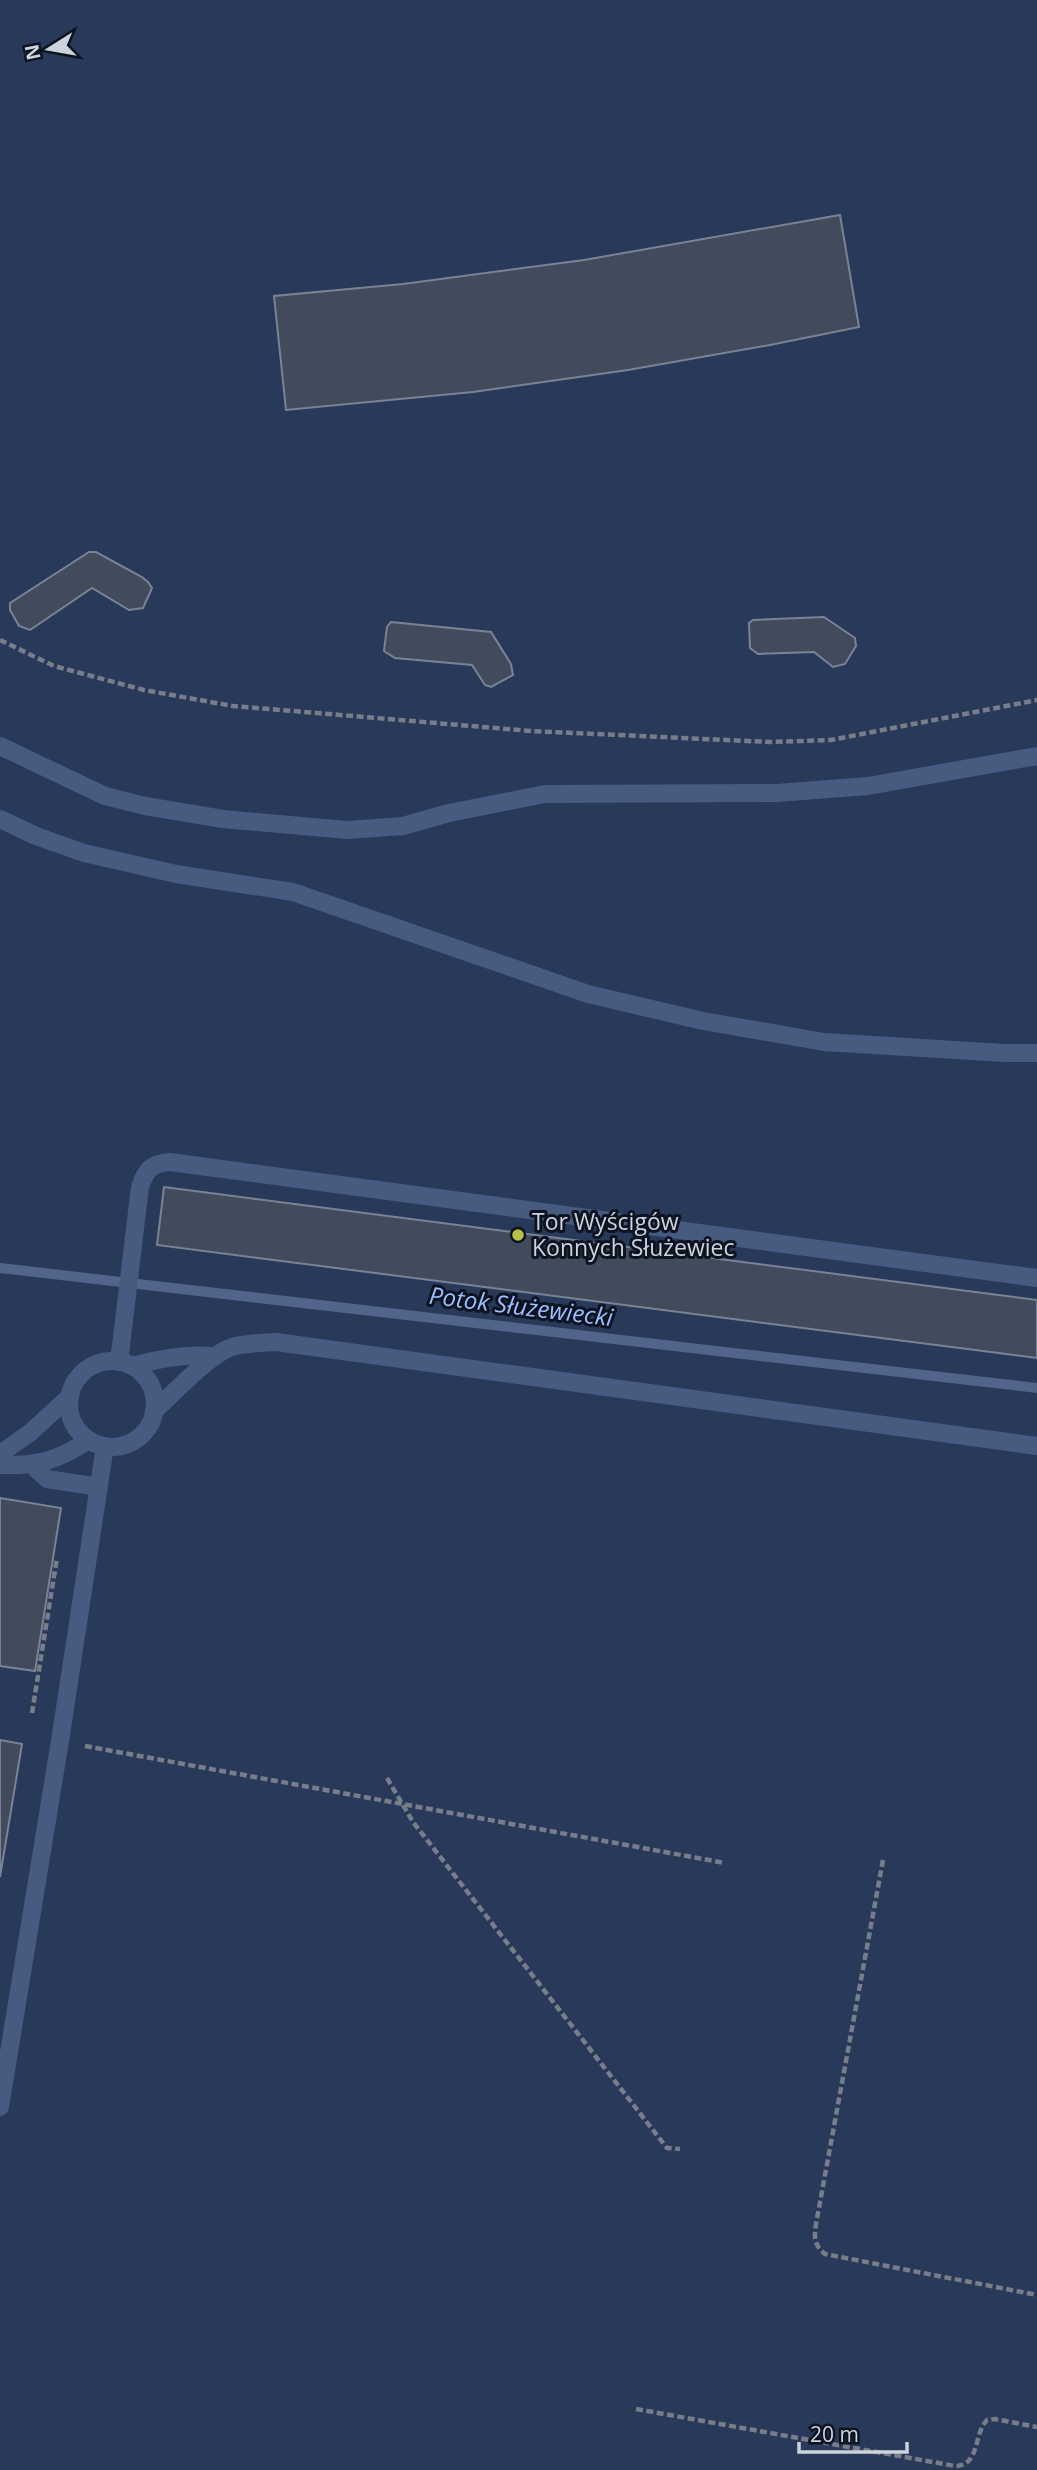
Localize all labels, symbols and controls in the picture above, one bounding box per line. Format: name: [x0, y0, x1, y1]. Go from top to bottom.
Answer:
north arrow: [14, 14, 84, 84]
text: N: [18, 42, 47, 62]
place label: Tor Wyścigów Konnych Służewiec: [532, 1205, 735, 1263]
marker: Tor Wyścigów Konnych Służewiec: [510, 1227, 526, 1243]
water label: Potok Służewiecki: [427, 1278, 616, 1333]
scale bar: [799, 2410, 908, 2454]
text: 20 m: [810, 2420, 859, 2448]

